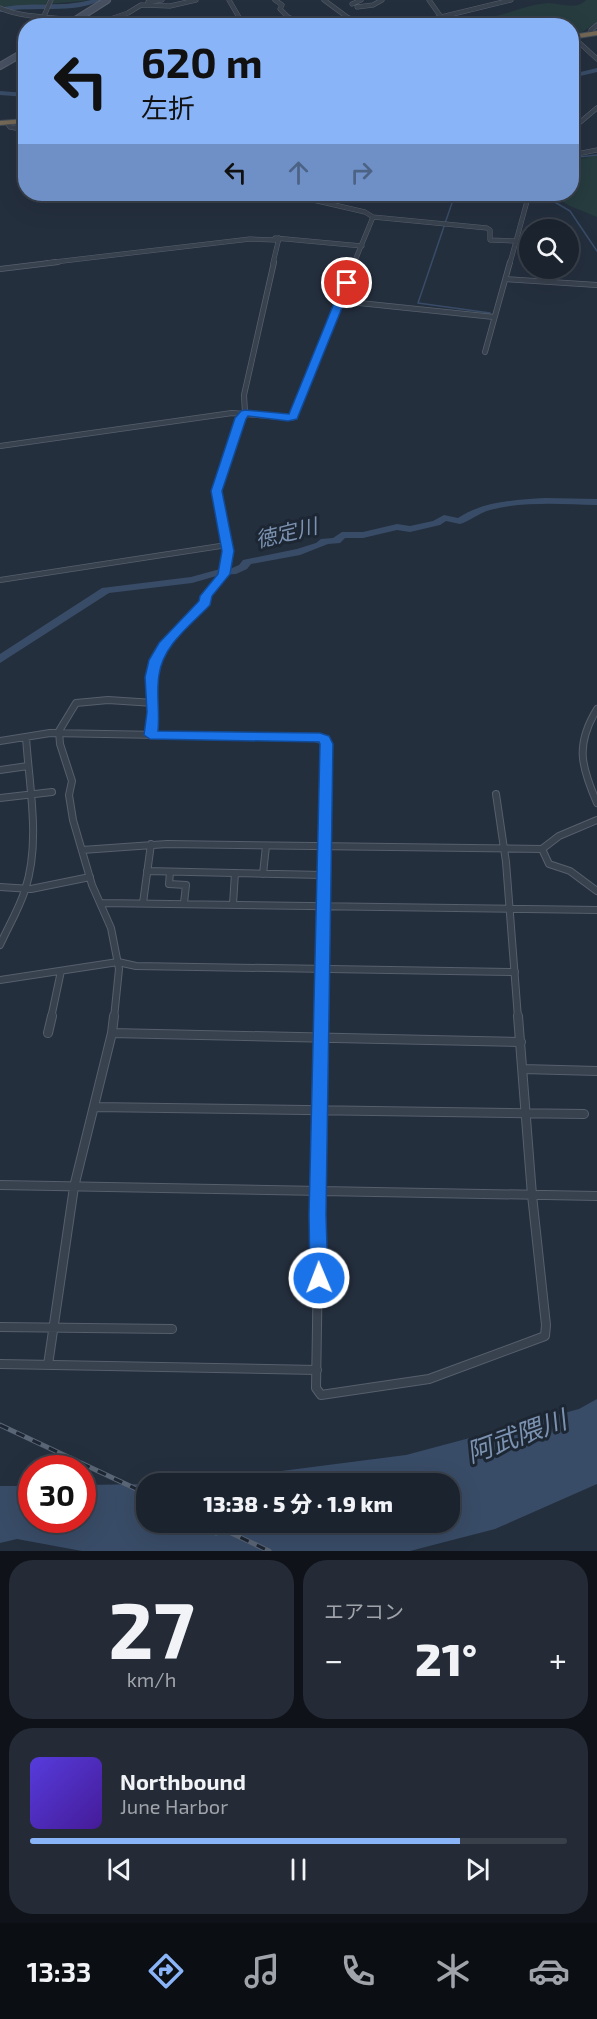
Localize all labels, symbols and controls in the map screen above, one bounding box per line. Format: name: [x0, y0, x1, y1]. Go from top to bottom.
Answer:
text: 620 m: [141, 36, 263, 86]
icon: left: [42, 42, 120, 120]
text: 左折: [141, 91, 195, 123]
icon: left: [219, 156, 252, 189]
icon: ahead: [282, 156, 315, 189]
icon: right: [345, 156, 378, 189]
map controls: [519, 219, 579, 279]
button: search: [519, 219, 579, 279]
pin: [321, 257, 372, 308]
icon: arrive: [330, 266, 363, 299]
water label: 徳定川: [252, 512, 322, 552]
position arrow: [287, 1246, 351, 1310]
water label: 阿武隈川: [462, 1402, 573, 1467]
speed limit sign: 30: [18, 1455, 96, 1533]
text: 13:38 · 5 分 · 1.9 km: [203, 1490, 393, 1516]
text: 27: [108, 1581, 195, 1675]
text: エアコン: [324, 1599, 404, 1623]
text: 21°: [415, 1631, 477, 1685]
text: −: [324, 1639, 343, 1679]
text: +: [549, 1639, 567, 1679]
text: km/h: [127, 1667, 176, 1691]
text: Northbound: [120, 1768, 246, 1794]
text: June Harbor: [120, 1794, 228, 1818]
icon: previous: [103, 1853, 136, 1886]
icon: pause: [282, 1853, 315, 1886]
icon: next: [461, 1853, 494, 1886]
icon: directions: [145, 1950, 187, 1992]
icon: music: [241, 1950, 283, 1992]
icon: phone: [337, 1950, 379, 1992]
icon: climate: [432, 1950, 474, 1992]
icon: car: [528, 1950, 570, 1992]
text: 13:33: [27, 1955, 91, 1987]

